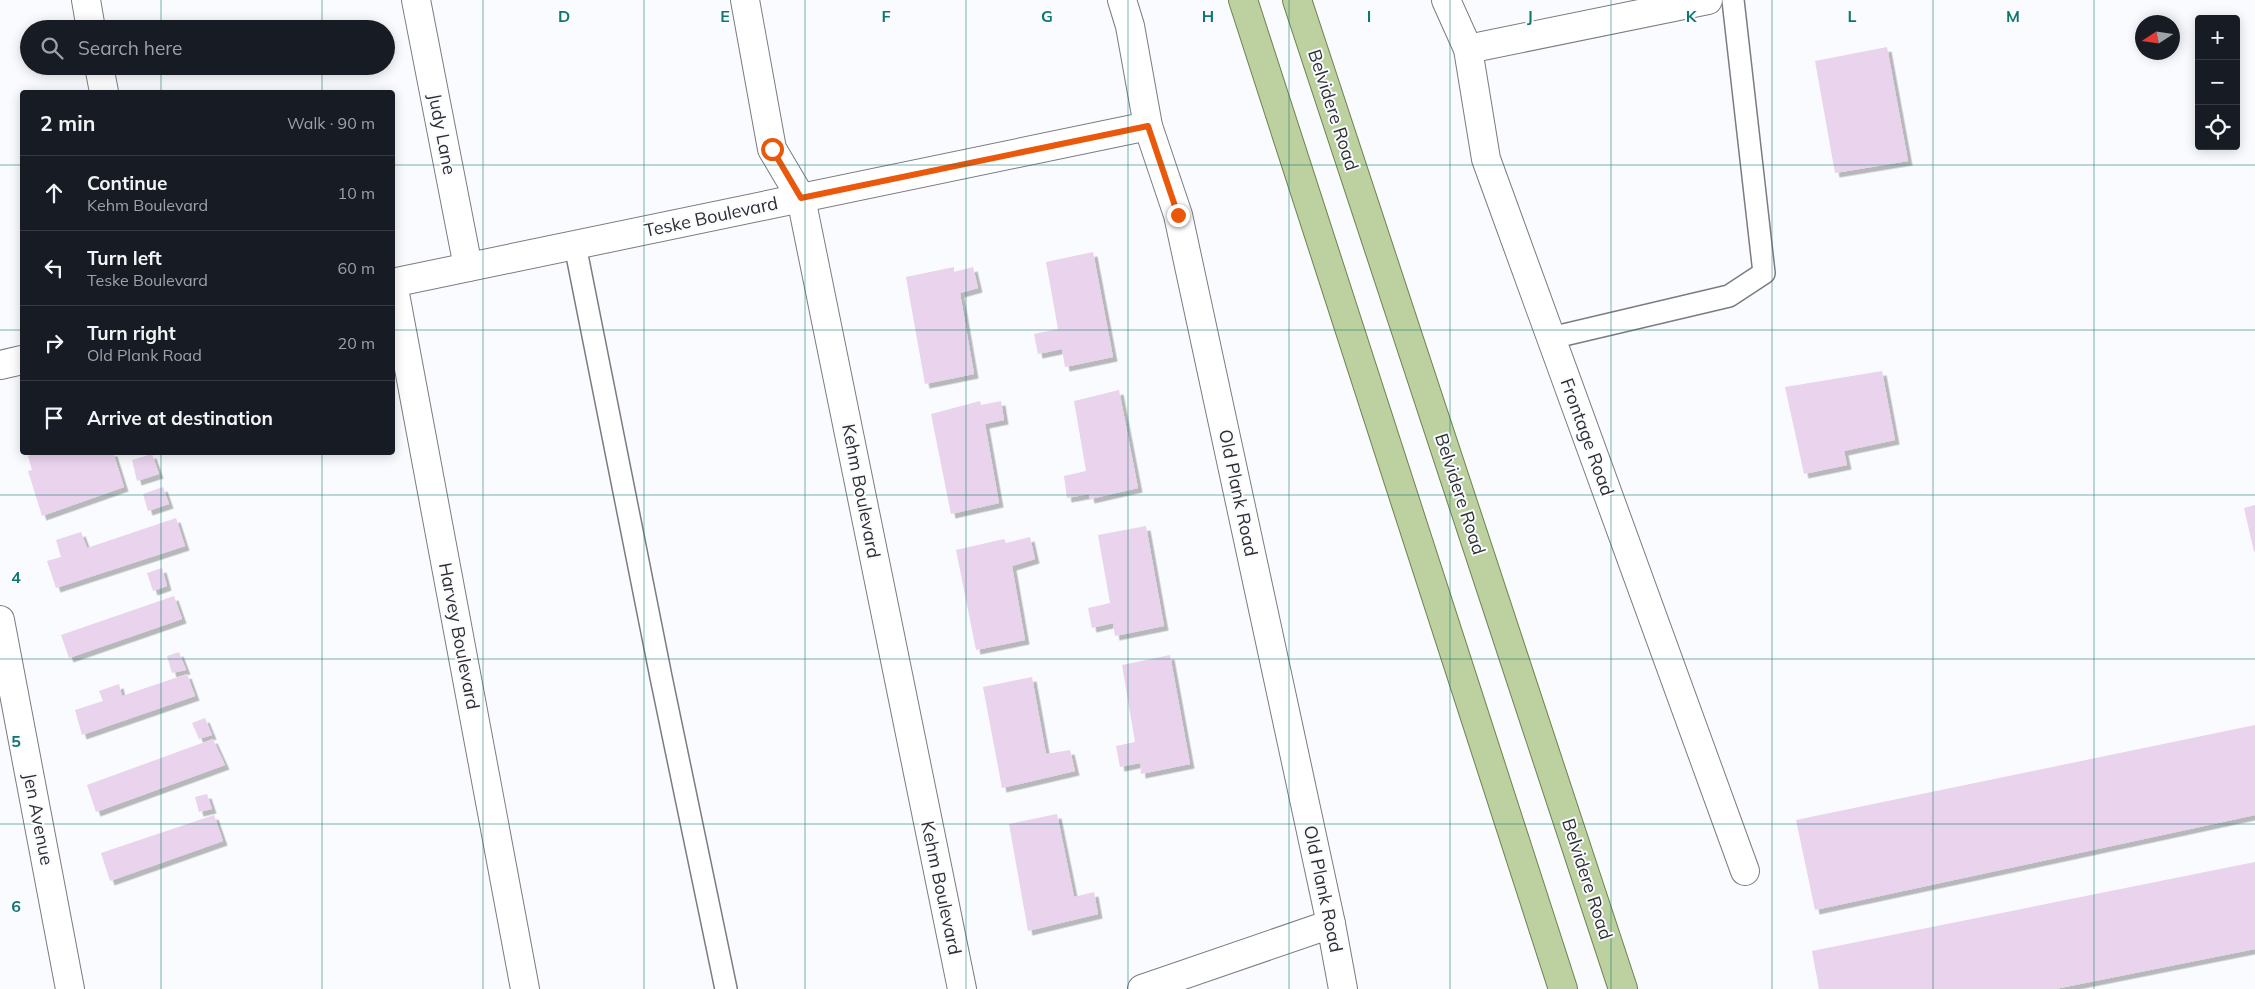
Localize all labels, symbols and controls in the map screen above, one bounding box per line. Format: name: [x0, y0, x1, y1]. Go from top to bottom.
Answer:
text: D: [558, 6, 570, 26]
text: E: [720, 6, 730, 26]
text: F: [881, 6, 891, 26]
text: G: [1041, 6, 1053, 26]
text: H: [1202, 6, 1214, 26]
text: I: [1367, 6, 1371, 26]
text: J: [1527, 6, 1533, 26]
text: K: [1686, 6, 1698, 26]
text: L: [1848, 6, 1857, 26]
text: M: [2006, 6, 2020, 26]
north arrow: [2135, 15, 2180, 60]
map controls: [2195, 15, 2240, 150]
button: +: [2195, 15, 2240, 60]
search box: [20, 20, 395, 75]
icon: search: [38, 34, 66, 62]
text: Search here: [78, 36, 182, 60]
street label: Belvidere Road: [1303, 46, 1364, 173]
button: −: [2195, 60, 2240, 105]
street label: Judy Lane: [423, 91, 462, 177]
button: locate: [2195, 105, 2240, 150]
text: 2 min: [40, 110, 95, 136]
text: Walk · 90 m: [287, 113, 375, 133]
route start: [761, 138, 784, 161]
text: Continue: [87, 171, 167, 195]
icon: ahead: [40, 179, 68, 207]
text: 10 m: [338, 183, 375, 203]
street label: Teske Boulevard: [642, 191, 780, 242]
text: Kehm Boulevard: [87, 195, 208, 215]
route end: [1167, 204, 1190, 227]
text: Turn left: [87, 246, 162, 270]
icon: left: [40, 254, 68, 282]
text: 60 m: [338, 258, 375, 278]
text: Teske Boulevard: [87, 270, 208, 290]
text: Turn right: [87, 321, 176, 345]
icon: right: [40, 329, 68, 357]
text: 20 m: [338, 333, 375, 353]
text: Old Plank Road: [87, 345, 202, 365]
street label: Frontage Road: [1555, 375, 1619, 499]
icon: arrive: [40, 404, 68, 432]
text: Arrive at destination: [87, 406, 273, 430]
street label: Kehm Boulevard: [837, 422, 886, 560]
street label: Old Plank Road: [1214, 427, 1263, 558]
street label: Belvidere Road: [1430, 430, 1491, 557]
street label: Harvey Boulevard: [434, 560, 485, 711]
text: 4: [11, 567, 21, 587]
text: 5: [11, 731, 21, 751]
street label: Jen Avenue: [18, 771, 59, 867]
street label: Belvidere Road: [1557, 815, 1618, 942]
street label: Kehm Boulevard: [916, 819, 967, 957]
street label: Old Plank Road: [1299, 823, 1348, 954]
text: 6: [11, 896, 21, 916]

